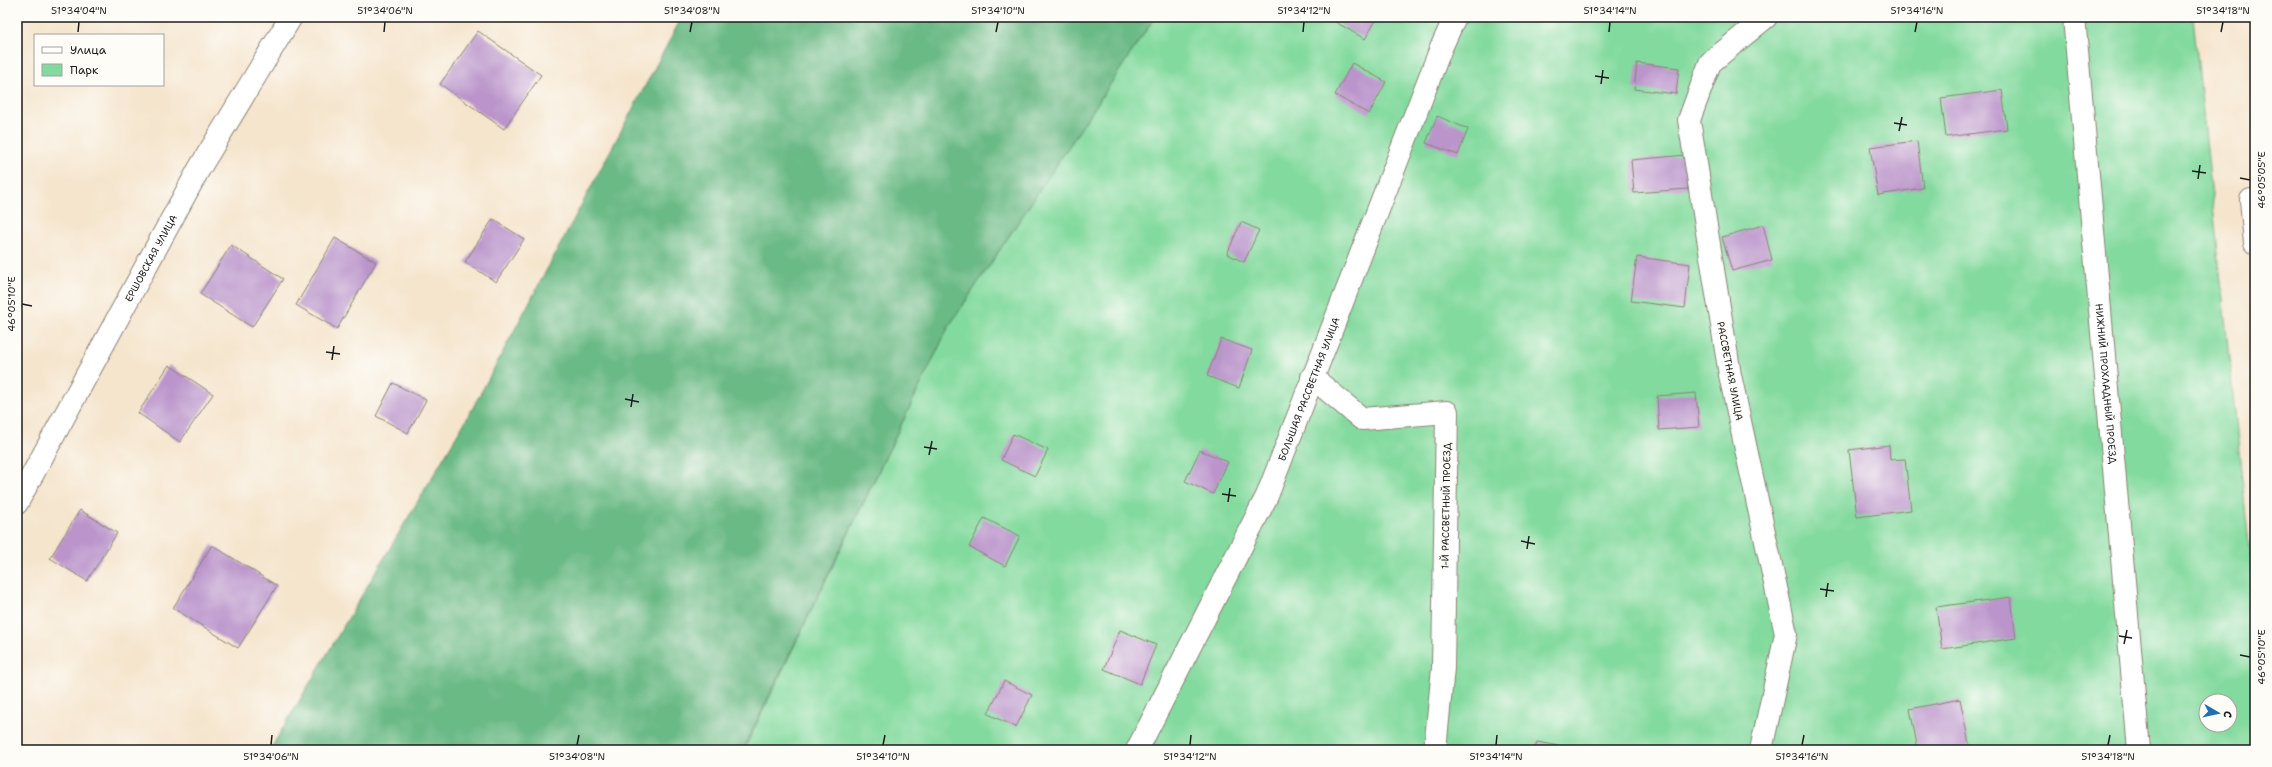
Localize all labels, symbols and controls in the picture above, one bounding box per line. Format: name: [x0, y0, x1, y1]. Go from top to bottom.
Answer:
text: 51°34'04"N: [51, 4, 107, 17]
text: 51°34'06"N: [357, 4, 413, 17]
text: 51°34'08"N: [664, 4, 720, 17]
text: 51°34'10"N: [971, 4, 1025, 17]
text: 51°34'12"N: [1277, 4, 1331, 17]
text: 51°34'14"N: [1583, 4, 1637, 17]
text: 51°34'16"N: [1891, 4, 1943, 17]
text: 51°34'18"N: [2196, 4, 2250, 17]
legend: [34, 34, 164, 86]
text: Улица: [70, 42, 107, 58]
text: Парк: [70, 62, 99, 78]
text: 46°05'05"E: [2255, 151, 2268, 209]
street label: ЕРШОВСКАЯ УЛИЦА: [121, 212, 180, 304]
text: 46°05'10"E: [5, 276, 18, 332]
street label: НИЖНИЙ ПРОХЛАДНЫЙ ПРОЕЗД: [2093, 303, 2120, 465]
street label: БОЛЬШАЯ РАССВЕТНАЯ УЛИЦА: [1275, 315, 1342, 463]
street label: РАССВЕТНАЯ УЛИЦА: [1714, 320, 1746, 422]
street label: 1-Й РАССВЕТНЫЙ ПРОЕЗД: [1438, 442, 1454, 569]
text: 46°05'10"E: [2255, 629, 2268, 685]
north arrow: [2198, 693, 2238, 733]
text: С: [2219, 710, 2235, 719]
text: 51°34'06"N: [243, 750, 299, 763]
text: 51°34'08"N: [549, 750, 605, 763]
text: 51°34'10"N: [856, 750, 910, 763]
text: 51°34'12"N: [1163, 750, 1217, 763]
text: 51°34'14"N: [1469, 750, 1523, 763]
text: 51°34'16"N: [1776, 750, 1828, 763]
text: 51°34'18"N: [2081, 750, 2135, 763]

